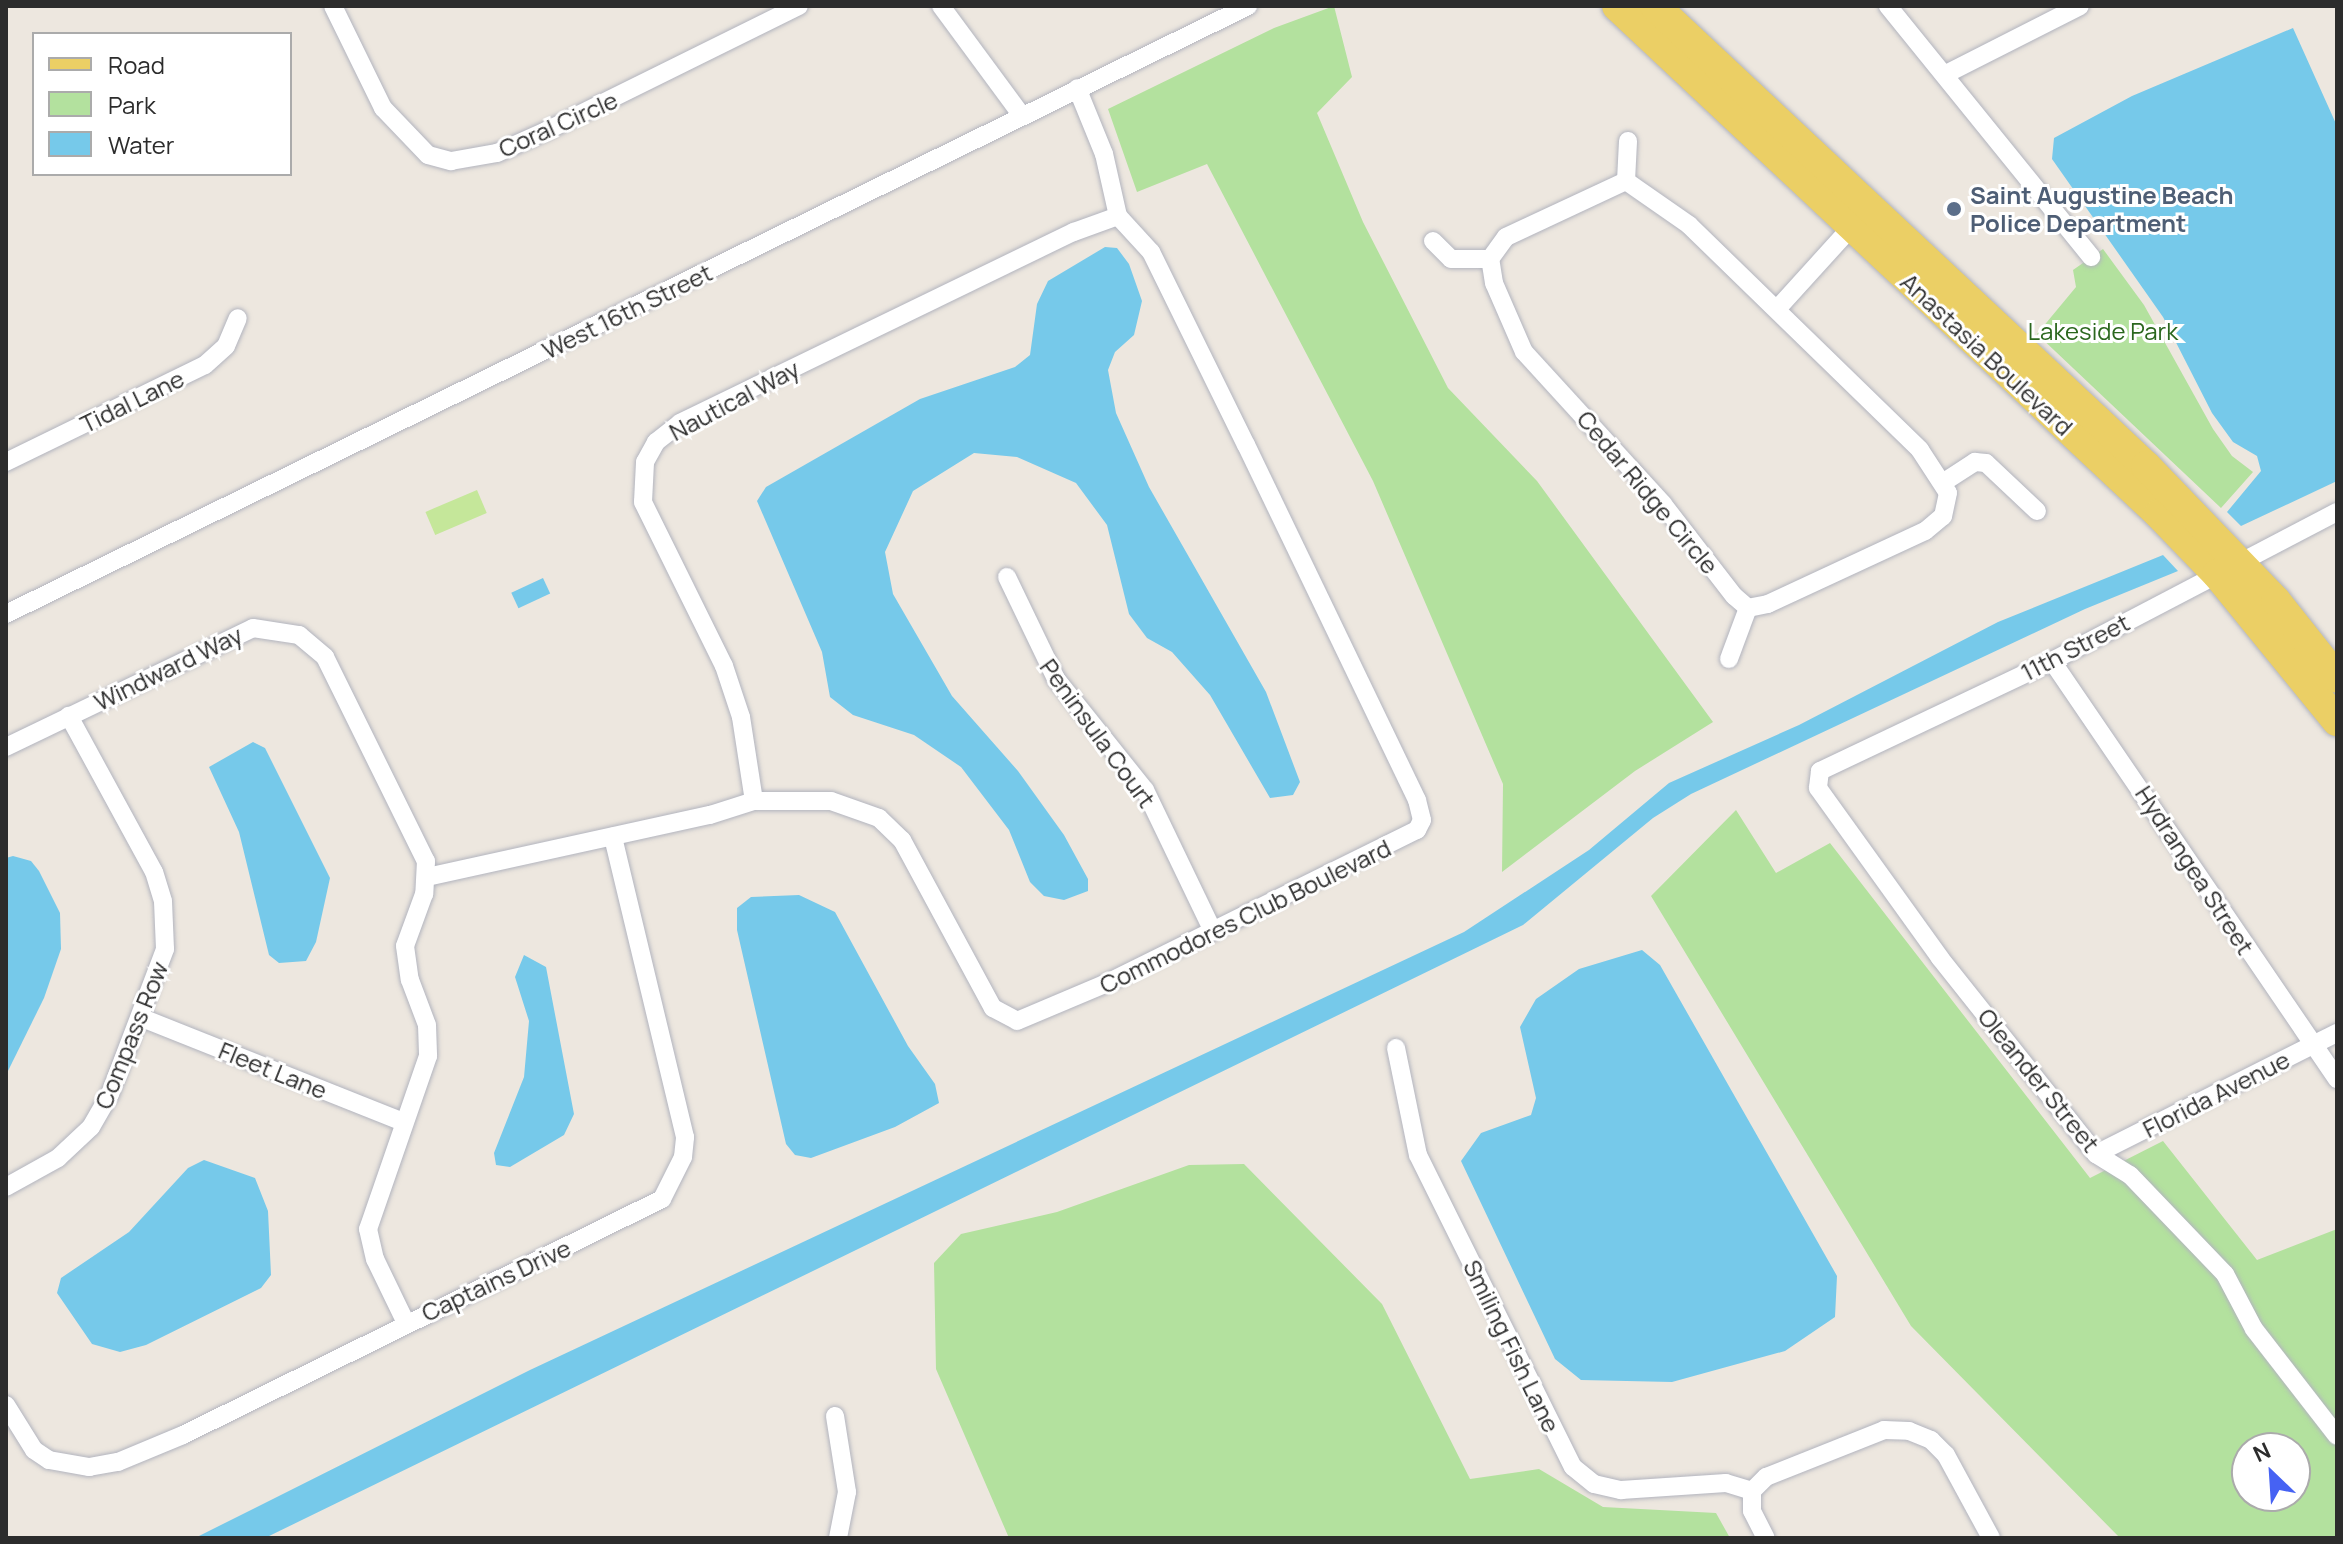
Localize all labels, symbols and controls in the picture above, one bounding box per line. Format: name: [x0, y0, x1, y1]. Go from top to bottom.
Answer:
legend: [32, 32, 292, 176]
text: Road: [108, 48, 165, 81]
street label: Coral Circle: [494, 85, 622, 163]
text: Park: [108, 88, 156, 121]
text: Water: [108, 128, 175, 161]
place label: Saint Augustine Beach Police Department: [1970, 181, 2234, 237]
marker: Saint Augustine Beach Police Department: [1945, 200, 1963, 218]
street label: West 16th Street: [537, 257, 717, 365]
street label: Anastasia Boulevard: [1895, 267, 2079, 441]
park label: Lakeside Park: [2028, 317, 2178, 345]
street label: Nautical Way: [664, 354, 804, 446]
street label: Tidal Lane: [76, 364, 188, 438]
street label: Cedar Ridge Circle: [1571, 405, 1725, 579]
street label: 11th Street: [2016, 607, 2134, 687]
street label: Windward Way: [89, 620, 247, 716]
street label: Peninsula Court: [1034, 653, 1162, 813]
street label: Hydrangea Street: [2130, 780, 2260, 960]
street label: Commodores Club Boulevard: [1095, 833, 1395, 999]
street label: Compass Row: [88, 957, 174, 1113]
street label: Oleander Street: [1972, 1002, 2106, 1158]
street label: Fleet Lane: [215, 1035, 331, 1105]
street label: Florida Avenue: [2138, 1045, 2294, 1143]
street label: Captains Drive: [417, 1233, 575, 1327]
street label: Smiling Fish Lane: [1458, 1255, 1566, 1437]
north arrow: [2231, 1432, 2311, 1512]
text: N: [2248, 1435, 2275, 1469]

